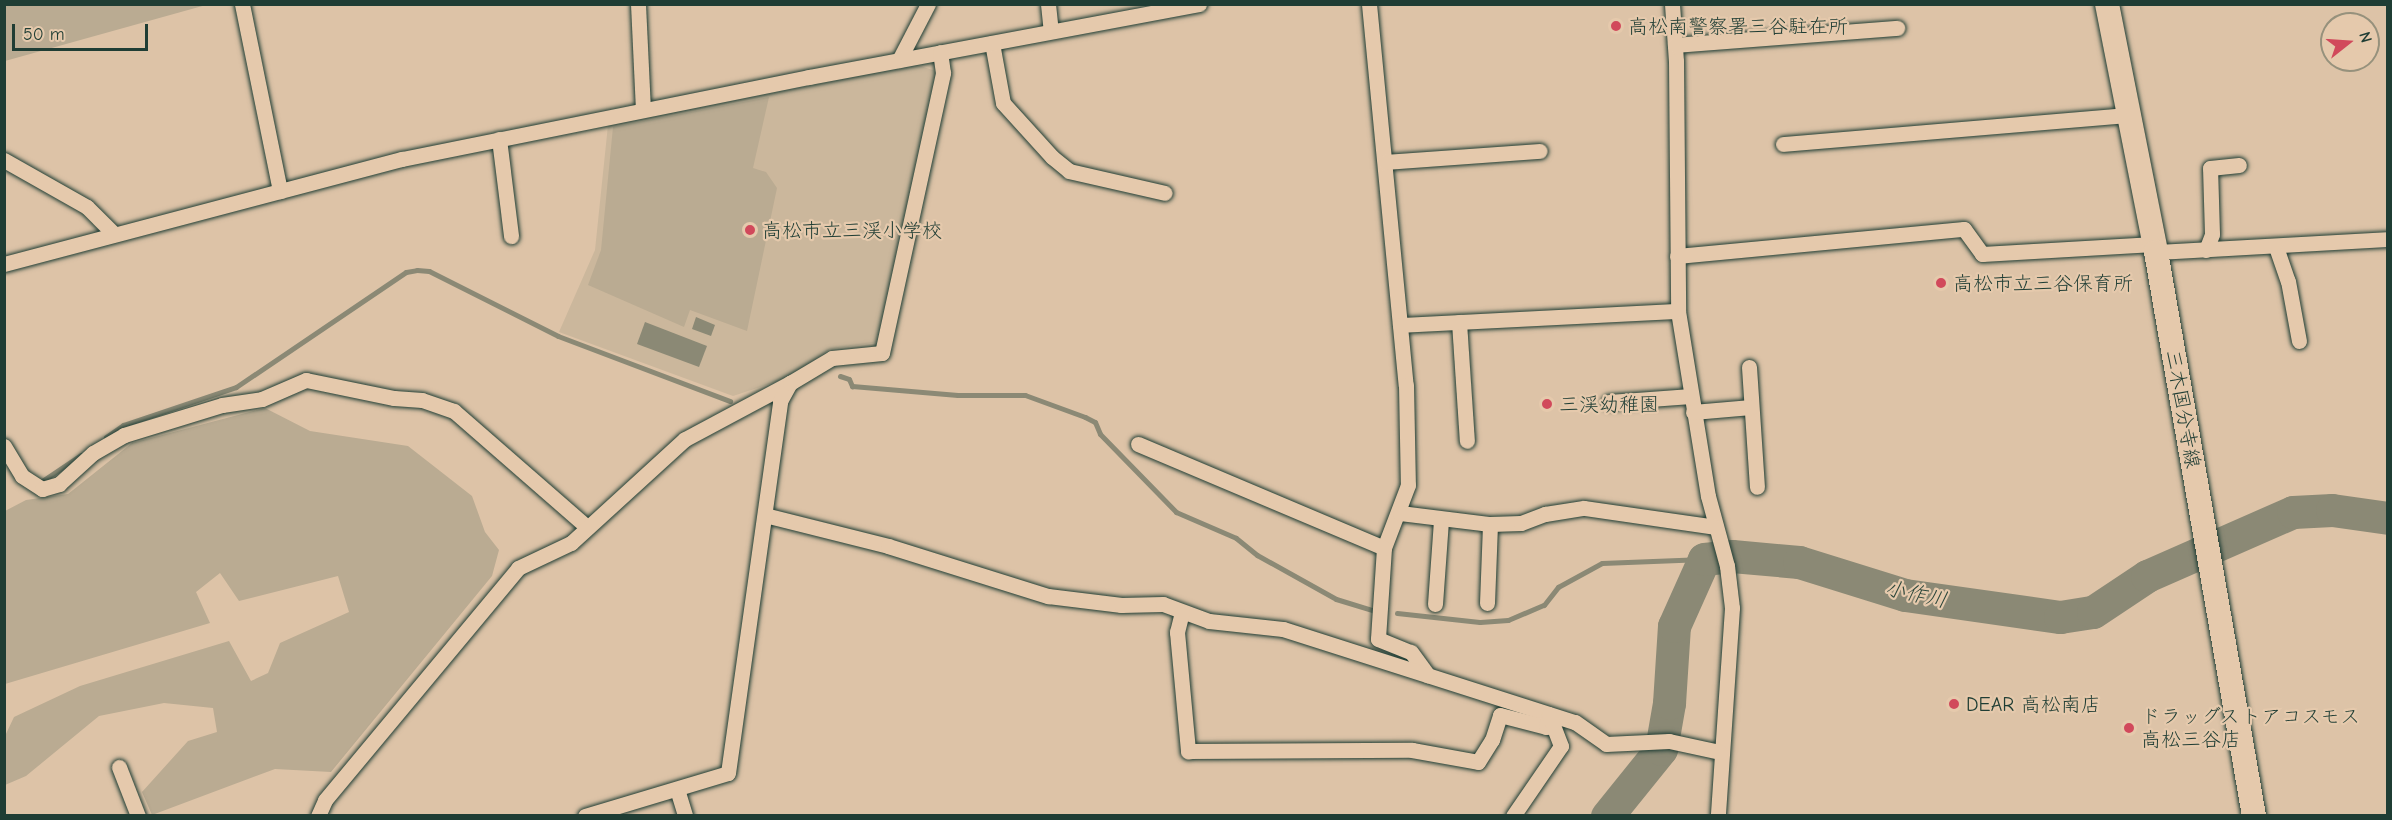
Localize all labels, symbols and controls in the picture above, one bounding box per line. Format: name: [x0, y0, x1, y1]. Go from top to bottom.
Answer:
scale bar: [15, 12, 152, 50]
north arrow: [2320, 12, 2380, 72]
place label: 高松南警察署三谷駐在所: [1628, 14, 1848, 38]
marker: 高松南警察署三谷駐在所: [1609, 19, 1623, 33]
text: 50 m: [23, 24, 65, 45]
text: N: [2355, 30, 2375, 45]
place label: 高松市立三渓小学校: [762, 218, 942, 242]
marker: 高松市立三渓小学校: [743, 223, 757, 237]
place label: 高松市立三谷保育所: [1953, 271, 2133, 295]
marker: 高松市立三谷保育所: [1934, 276, 1948, 290]
street label: 三木国分寺線: [2161, 348, 2205, 470]
place label: 三渓幼稚園: [1559, 392, 1659, 416]
marker: 三渓幼稚園: [1540, 397, 1554, 411]
water label: 小作川: [1883, 575, 1949, 613]
place label: DEAR 高松南店: [1966, 692, 2101, 716]
marker: DEAR 高松南店: [1947, 697, 1961, 711]
place label: ドラッグストアコスモス 高松三谷店: [2141, 704, 2361, 751]
marker: ドラッグストアコスモス 高松三谷店: [2122, 721, 2136, 735]

